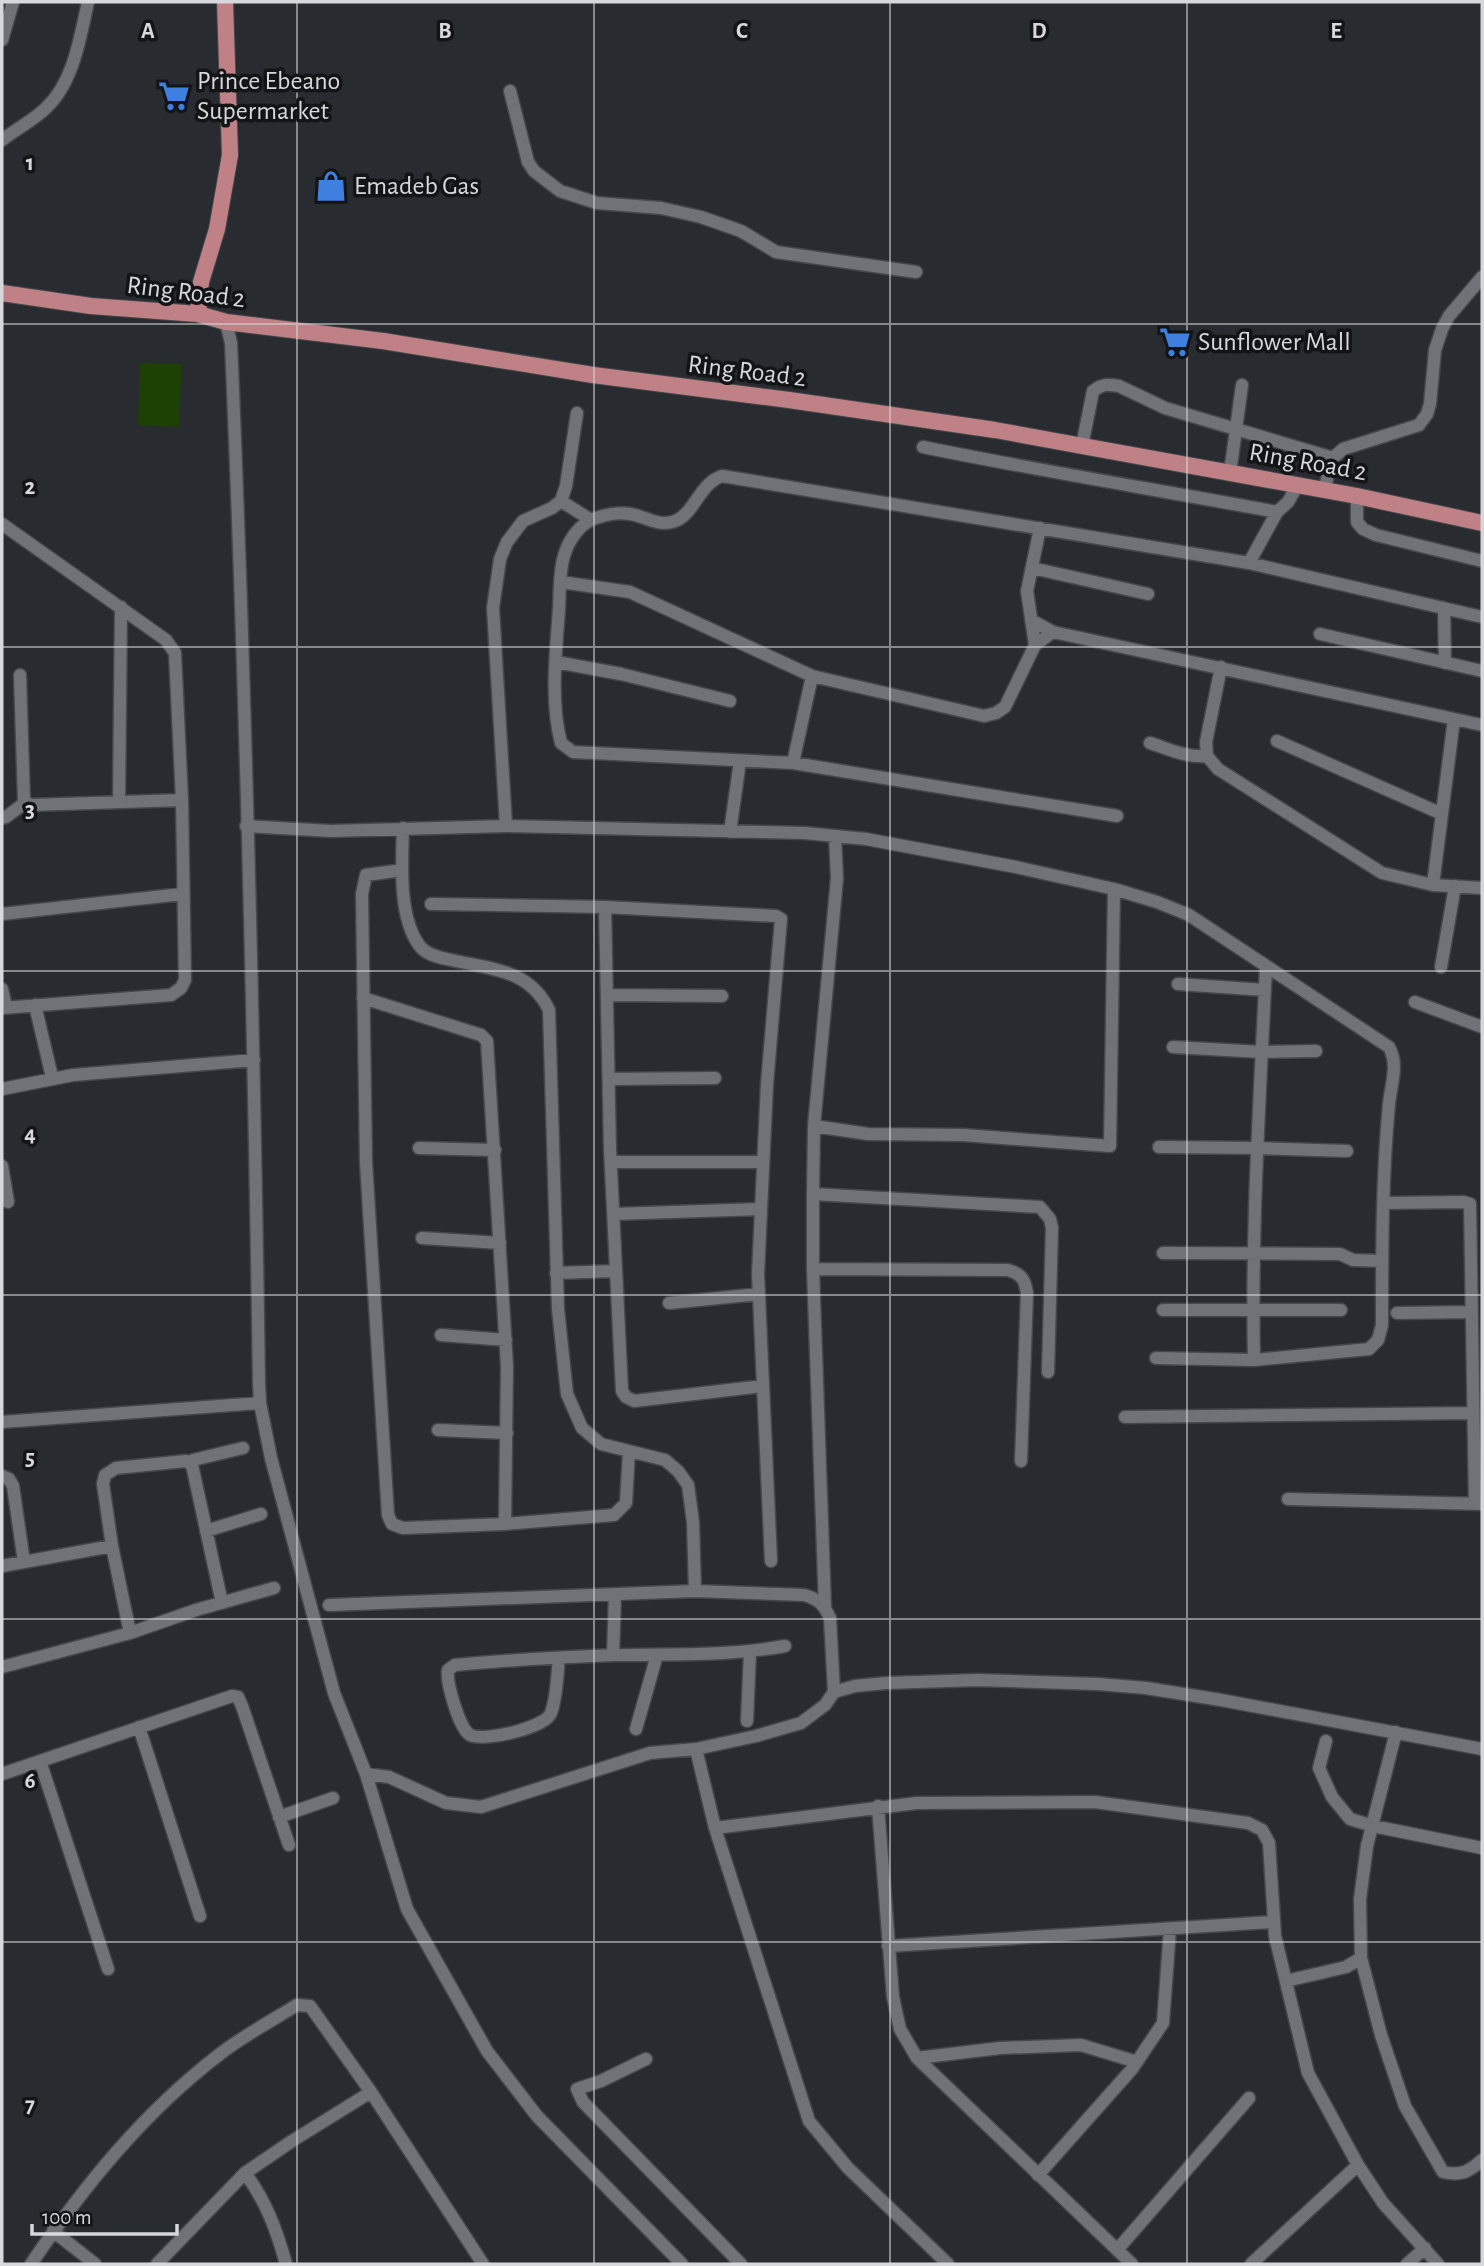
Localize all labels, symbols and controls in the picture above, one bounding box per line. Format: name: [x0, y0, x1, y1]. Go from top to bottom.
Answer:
text: A: [141, 20, 155, 43]
text: B: [438, 20, 452, 43]
text: C: [736, 20, 748, 43]
text: D: [1031, 20, 1047, 43]
text: E: [1330, 20, 1342, 43]
place label: Prince Ebeano Supermarket: [197, 68, 340, 124]
supermarket icon: Prince Ebeano Supermarket: [157, 79, 191, 113]
text: 1: [26, 152, 34, 175]
shop icon: Emadeb Gas: [314, 169, 348, 203]
place label: Emadeb Gas: [354, 173, 479, 199]
street label: Ring Road 2: [125, 272, 247, 312]
supermarket icon: Sunflower Mall: [1158, 325, 1192, 359]
place label: Sunflower Mall: [1198, 329, 1351, 355]
street label: Ring Road 2: [686, 351, 808, 391]
street label: Ring Road 2: [1247, 439, 1369, 485]
text: 2: [25, 476, 36, 499]
text: 3: [25, 799, 35, 822]
text: 4: [24, 1123, 36, 1146]
text: 5: [25, 1447, 35, 1470]
text: 6: [24, 1770, 36, 1793]
text: 7: [25, 2094, 35, 2117]
scale bar: [32, 2192, 177, 2236]
text: 100 m: [42, 2207, 92, 2228]

